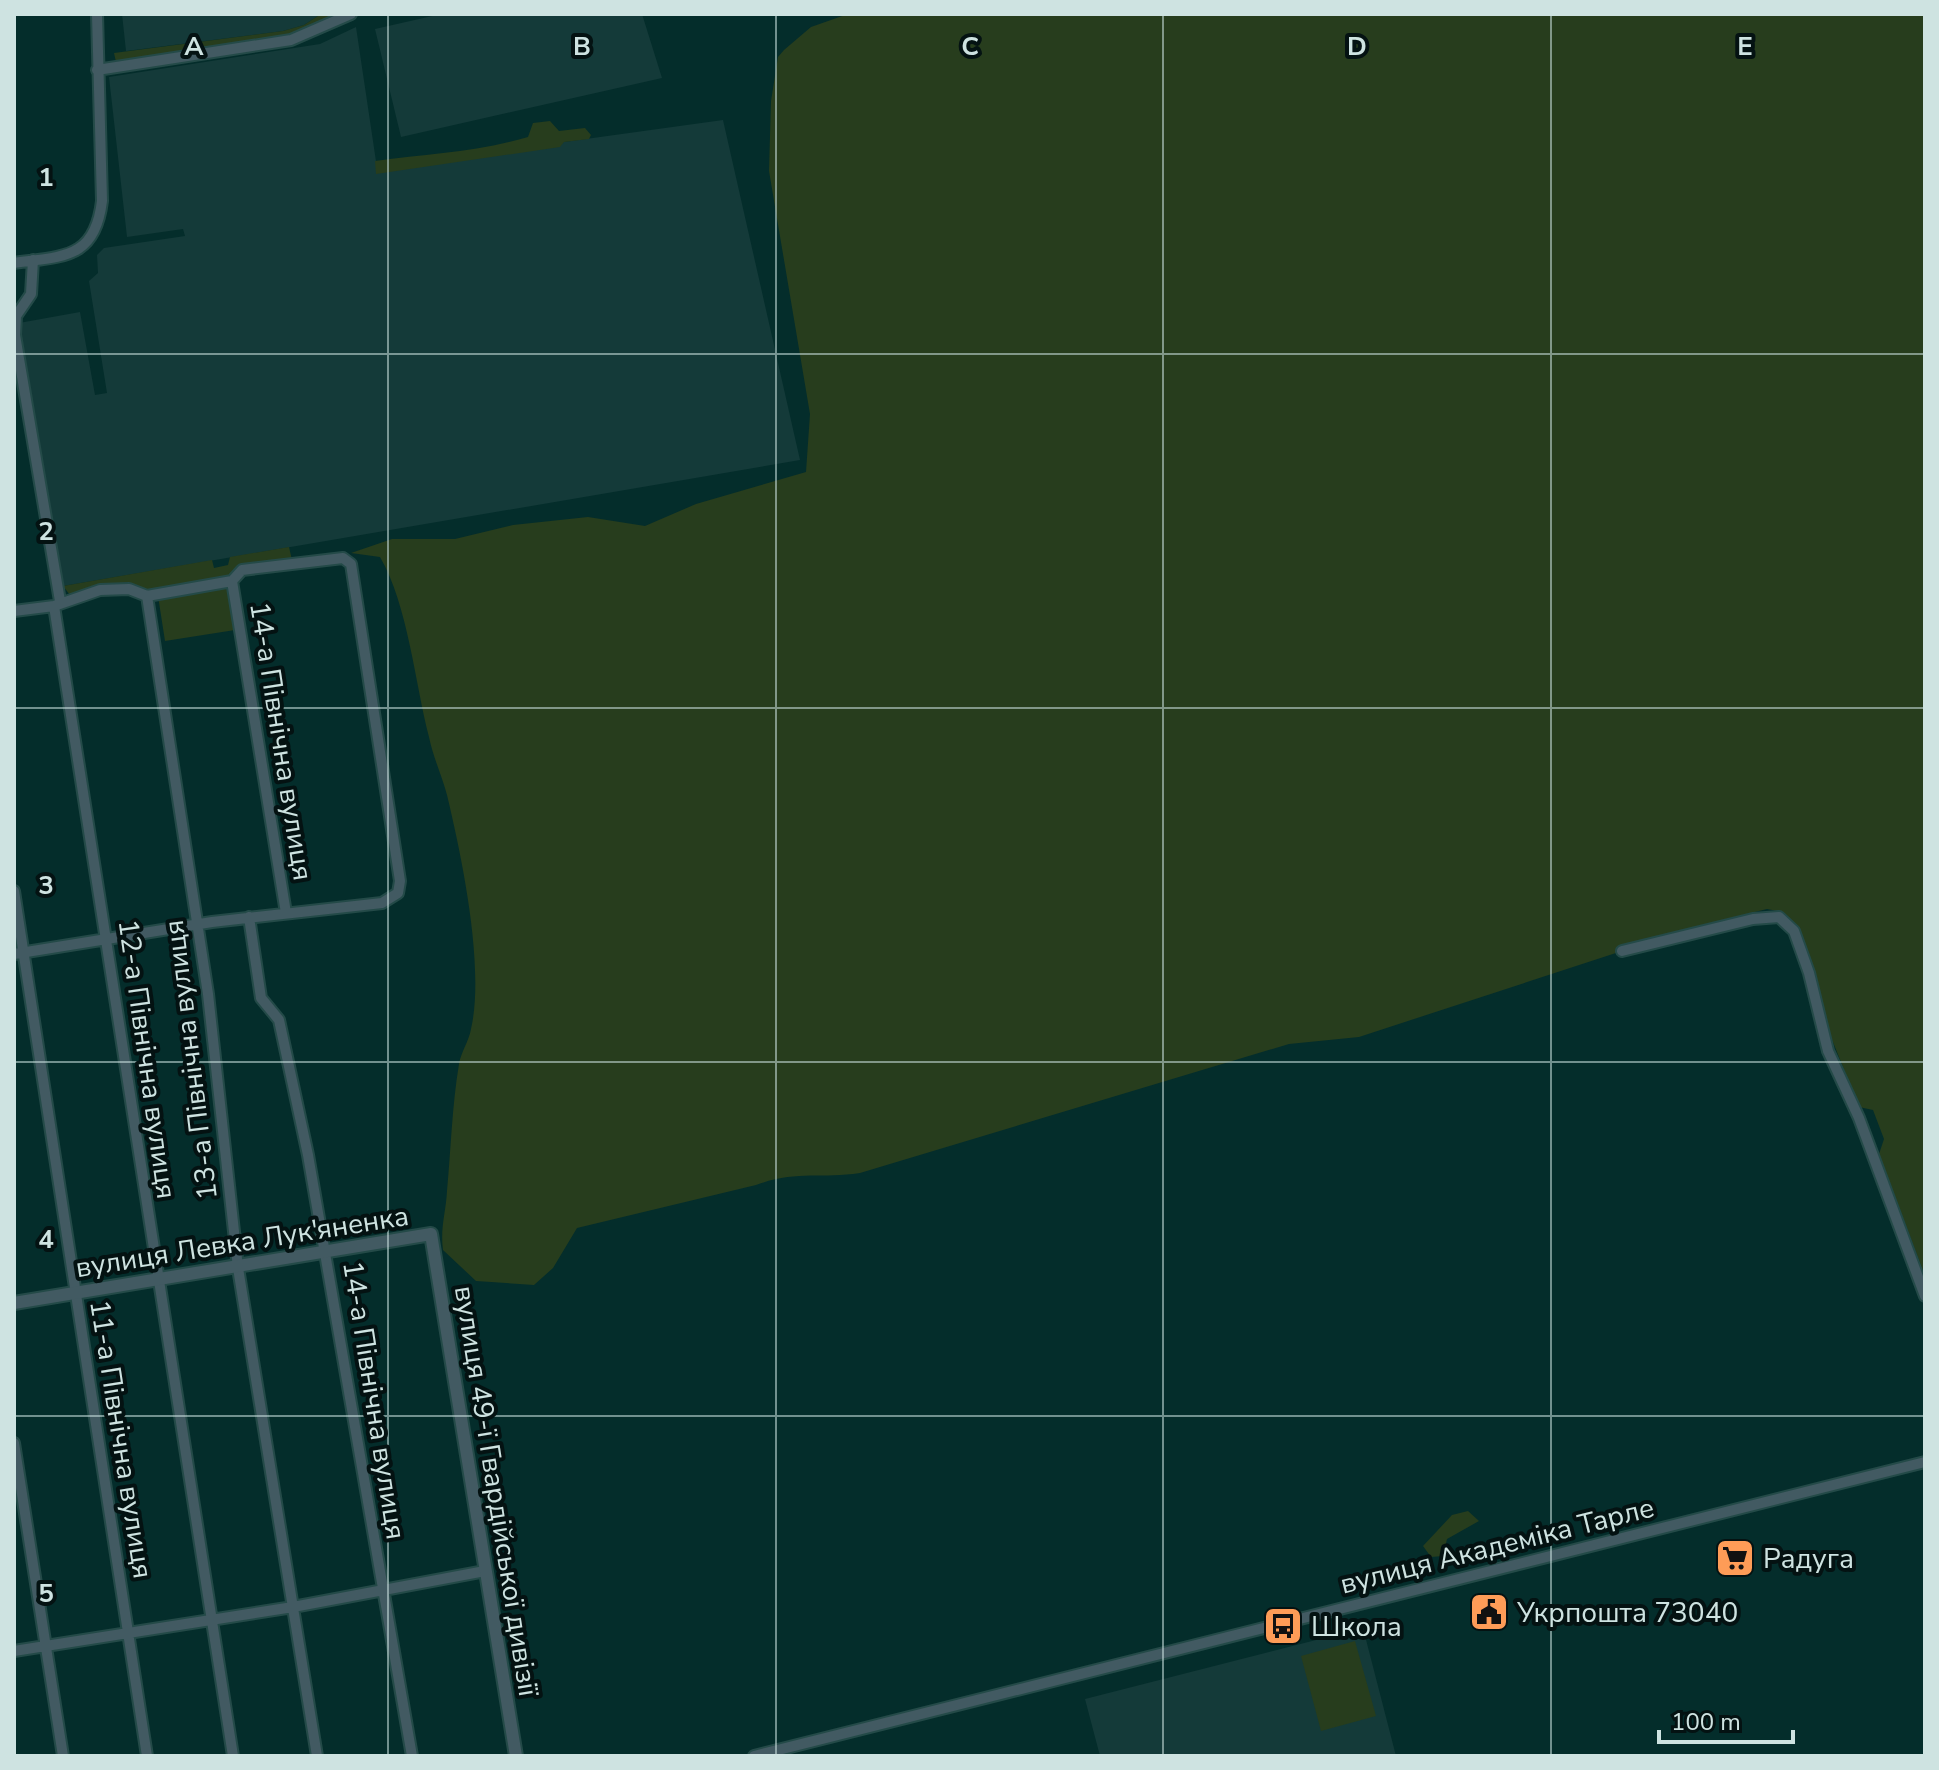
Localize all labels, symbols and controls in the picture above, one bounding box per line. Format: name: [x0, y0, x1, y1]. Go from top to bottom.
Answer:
text: A: [184, 29, 204, 64]
text: B: [573, 29, 591, 64]
text: C: [961, 29, 979, 64]
text: D: [1347, 29, 1367, 64]
text: E: [1737, 29, 1753, 64]
text: 1: [38, 160, 54, 195]
text: 2: [38, 514, 54, 549]
street label: 14-а Північна вулиця: [240, 599, 322, 883]
text: 3: [38, 868, 54, 903]
street label: 12-а Північна вулиця: [109, 917, 185, 1201]
street label: 13-а Північна вулиця: [155, 918, 227, 1202]
street label: вулиця Левка Лук'яненка: [73, 1197, 411, 1287]
text: 4: [38, 1222, 54, 1257]
street label: 14-а Північна вулиця: [333, 1258, 415, 1542]
street label: вулиця 49-ї Гвардійської дивізії: [445, 1283, 547, 1700]
street label: 11-а Північна вулиця: [80, 1297, 162, 1581]
street label: вулиця Академіка Тарле: [1336, 1489, 1658, 1603]
supermarket icon: Радуга: [1714, 1537, 1756, 1579]
place label: Радуга: [1763, 1540, 1854, 1578]
text: 5: [38, 1576, 54, 1611]
public building icon: Укрпошта 73040: [1468, 1591, 1510, 1633]
place label: Укрпошта 73040: [1516, 1594, 1738, 1632]
bus stop icon: Школа: [1262, 1605, 1304, 1647]
place label: Школа: [1311, 1608, 1402, 1646]
scale bar: [1659, 1694, 1793, 1744]
text: 100 m: [1671, 1706, 1741, 1738]

